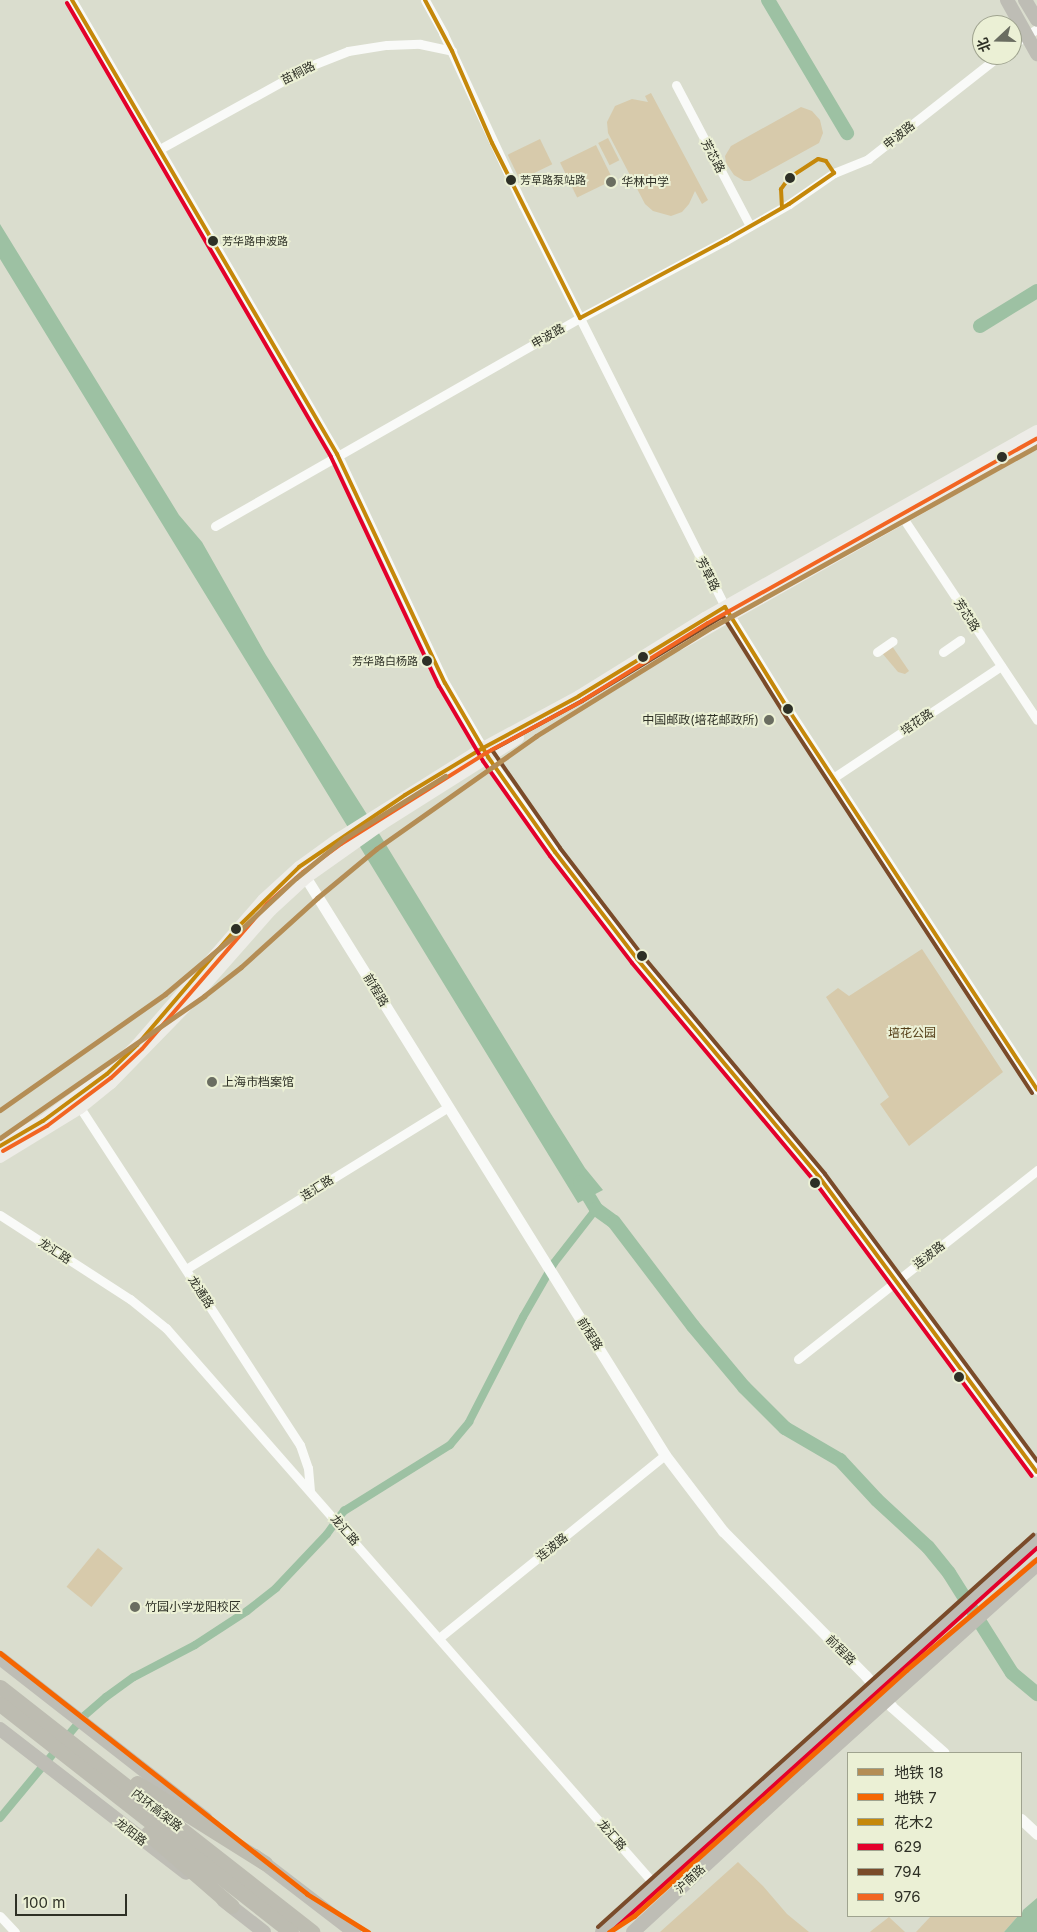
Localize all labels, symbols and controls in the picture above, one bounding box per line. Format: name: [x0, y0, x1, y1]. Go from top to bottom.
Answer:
north arrow: [972, 15, 1022, 65]
text: 北: [973, 36, 994, 55]
street label: 苗桐路: [279, 58, 317, 88]
street label: 申波路: [880, 118, 918, 152]
street label: 芳芯路: [698, 137, 728, 175]
place label: 芳草路泵站路: [520, 173, 586, 187]
unlabelled marker: [785, 173, 795, 183]
marker: 芳草路泵站路: [506, 175, 516, 185]
place label: 华林中学: [621, 175, 669, 189]
marker: 华林中学: [605, 176, 617, 188]
place label: 芳华路申波路: [222, 234, 288, 248]
marker: 芳华路申波路: [208, 236, 218, 246]
street label: 申波路: [529, 321, 567, 351]
unlabelled marker: [997, 452, 1007, 462]
street label: 芳草路: [693, 555, 723, 593]
street label: 芳芯路: [951, 596, 983, 634]
unlabelled marker: [638, 652, 648, 662]
place label: 芳华路白杨路: [352, 654, 418, 668]
marker: 芳华路白杨路: [422, 656, 432, 666]
unlabelled marker: [783, 704, 793, 714]
street label: 培花路: [898, 706, 936, 738]
place label: 中国邮政(培花邮政所): [642, 713, 759, 727]
marker: 中国邮政(培花邮政所): [763, 714, 775, 726]
unlabelled marker: [231, 924, 241, 934]
unlabelled marker: [637, 951, 647, 961]
street label: 前程路: [361, 971, 391, 1009]
park label: 培花公园: [888, 1026, 936, 1040]
place label: 上海市档案馆: [222, 1075, 294, 1089]
marker: 上海市档案馆: [206, 1076, 218, 1088]
street label: 连汇路: [298, 1172, 336, 1204]
unlabelled marker: [810, 1178, 820, 1188]
street label: 龙汇路: [36, 1235, 74, 1267]
street label: 连波路: [910, 1238, 948, 1272]
street label: 龙通路: [185, 1273, 217, 1311]
street label: 前程路: [574, 1315, 606, 1353]
unlabelled marker: [954, 1372, 964, 1382]
street label: 龙汇路: [328, 1512, 362, 1548]
street label: 连波路: [533, 1530, 571, 1564]
place label: 竹园小学龙阳校区: [145, 1600, 241, 1614]
marker: 竹园小学龙阳校区: [129, 1601, 141, 1613]
street label: 前程路: [823, 1632, 859, 1668]
legend: [847, 1752, 1022, 1917]
text: 地铁 18: [894, 1763, 944, 1782]
street label: 内环高架路: [129, 1786, 185, 1834]
text: 地铁 7: [894, 1788, 937, 1807]
text: 花木2: [894, 1813, 933, 1832]
street label: 龙阳路: [112, 1815, 150, 1849]
street label: 龙汇路: [595, 1817, 629, 1853]
text: 629: [894, 1837, 922, 1856]
street label: 沪南路: [672, 1861, 708, 1897]
text: 794: [894, 1862, 921, 1881]
scale bar: [18, 1884, 130, 1916]
text: 976: [894, 1887, 921, 1906]
text: 100 m: [23, 1893, 65, 1912]

